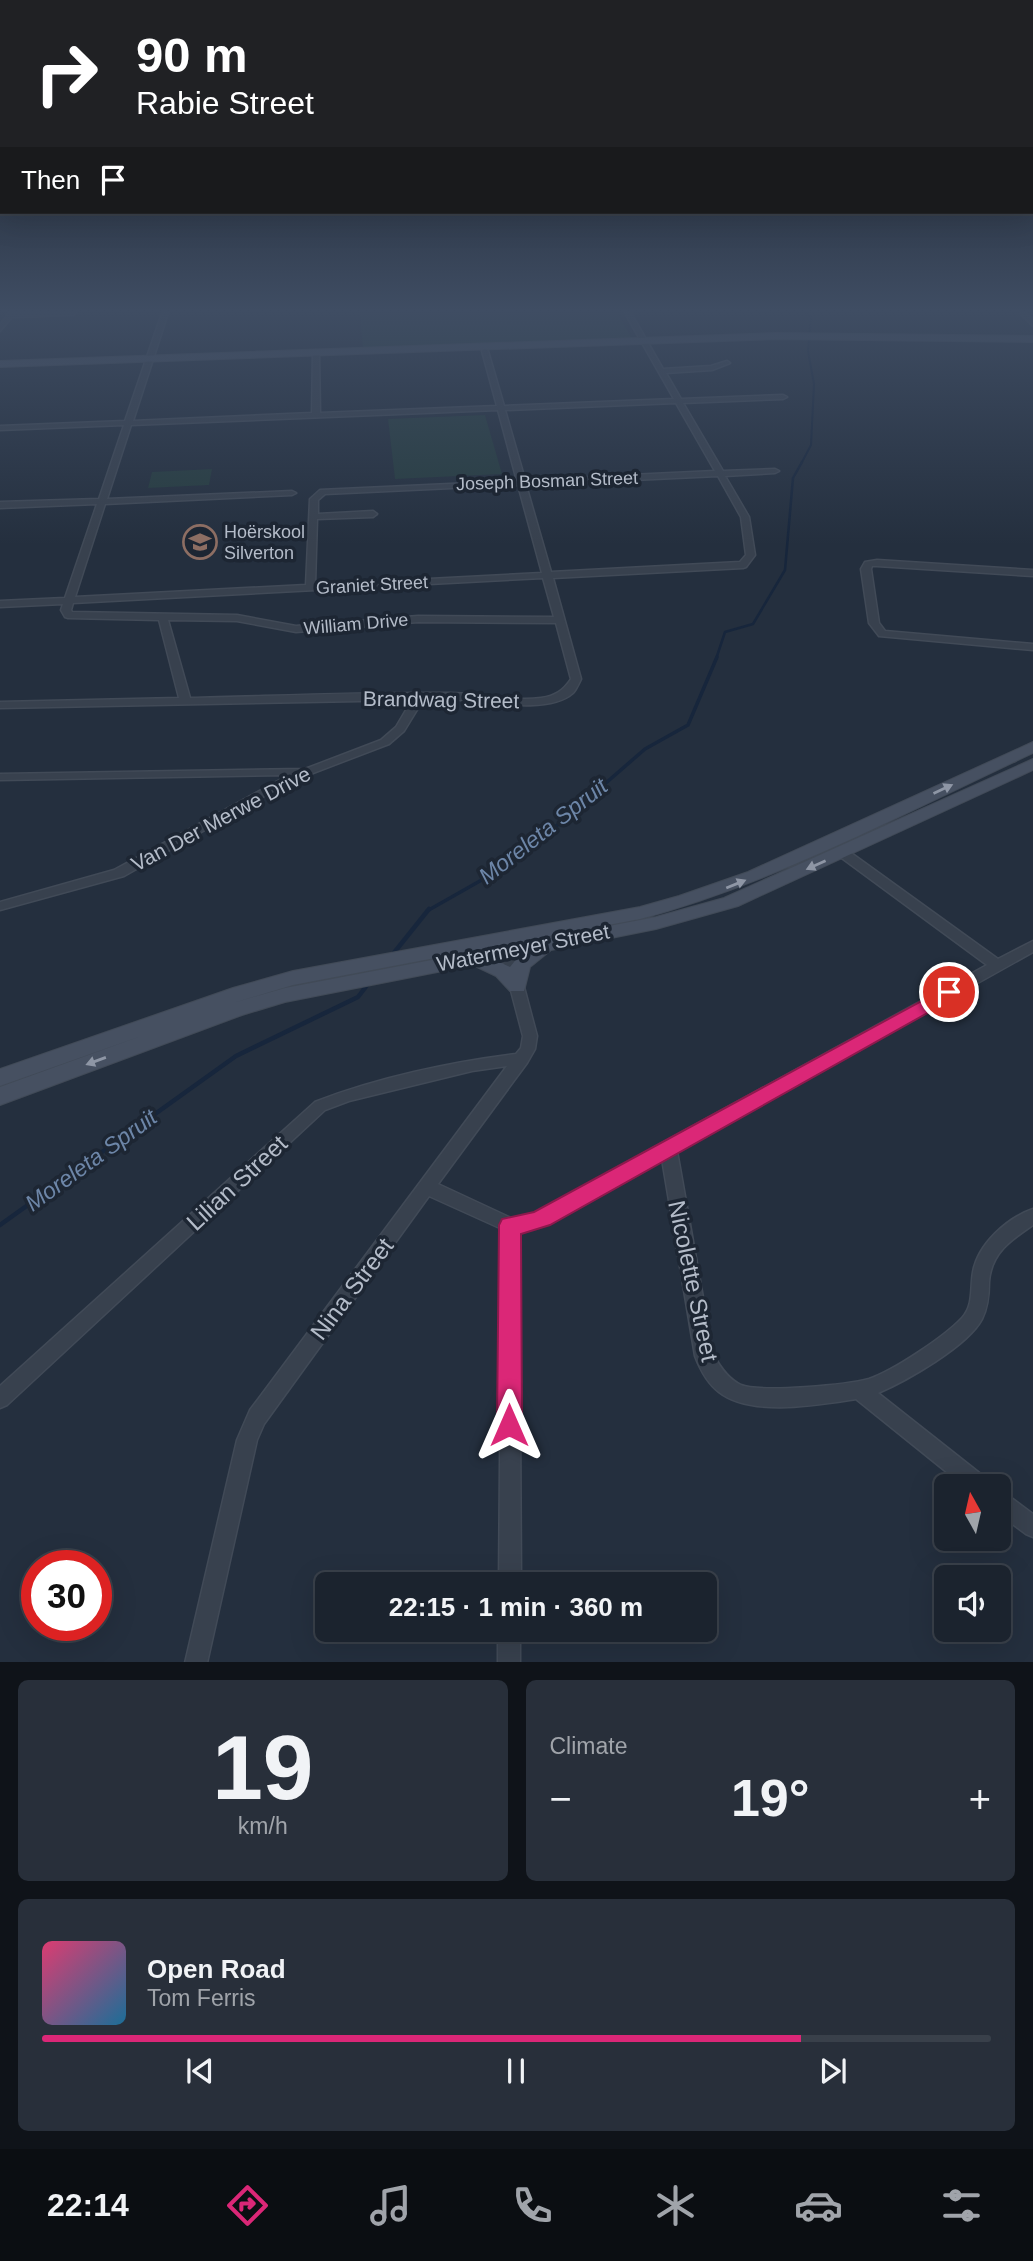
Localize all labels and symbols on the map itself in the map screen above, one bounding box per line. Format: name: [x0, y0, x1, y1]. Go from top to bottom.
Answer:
street label: Joseph Bosman Street: [456, 468, 638, 494]
place label: Hoërskool Silverton: [224, 522, 305, 563]
school or university icon: Hoërskool Silverton: [181, 523, 219, 561]
street label: Graniet Street: [316, 572, 428, 598]
street label: William Drive: [303, 609, 409, 639]
street label: Brandwag Street: [363, 687, 520, 712]
street label: Van Der Merwe Drive: [127, 762, 314, 875]
water label: Moreleta Spruit: [474, 772, 614, 889]
one-way arrow: [933, 783, 953, 795]
one-way arrow: [806, 859, 826, 871]
one-way arrow: [726, 878, 747, 889]
street label: Watermeyer Street: [435, 919, 611, 976]
pin: [919, 962, 979, 1022]
one-way arrow: [85, 1056, 106, 1067]
water label: Moreleta Spruit: [20, 1103, 163, 1216]
street label: Lilian Street: [181, 1129, 292, 1236]
street label: Nicolette Street: [663, 1198, 724, 1364]
street label: Nina Street: [305, 1232, 399, 1345]
position arrow: [472, 1388, 546, 1462]
north arrow: [934, 1474, 1012, 1550]
speed limit sign: 30: [21, 1550, 112, 1641]

